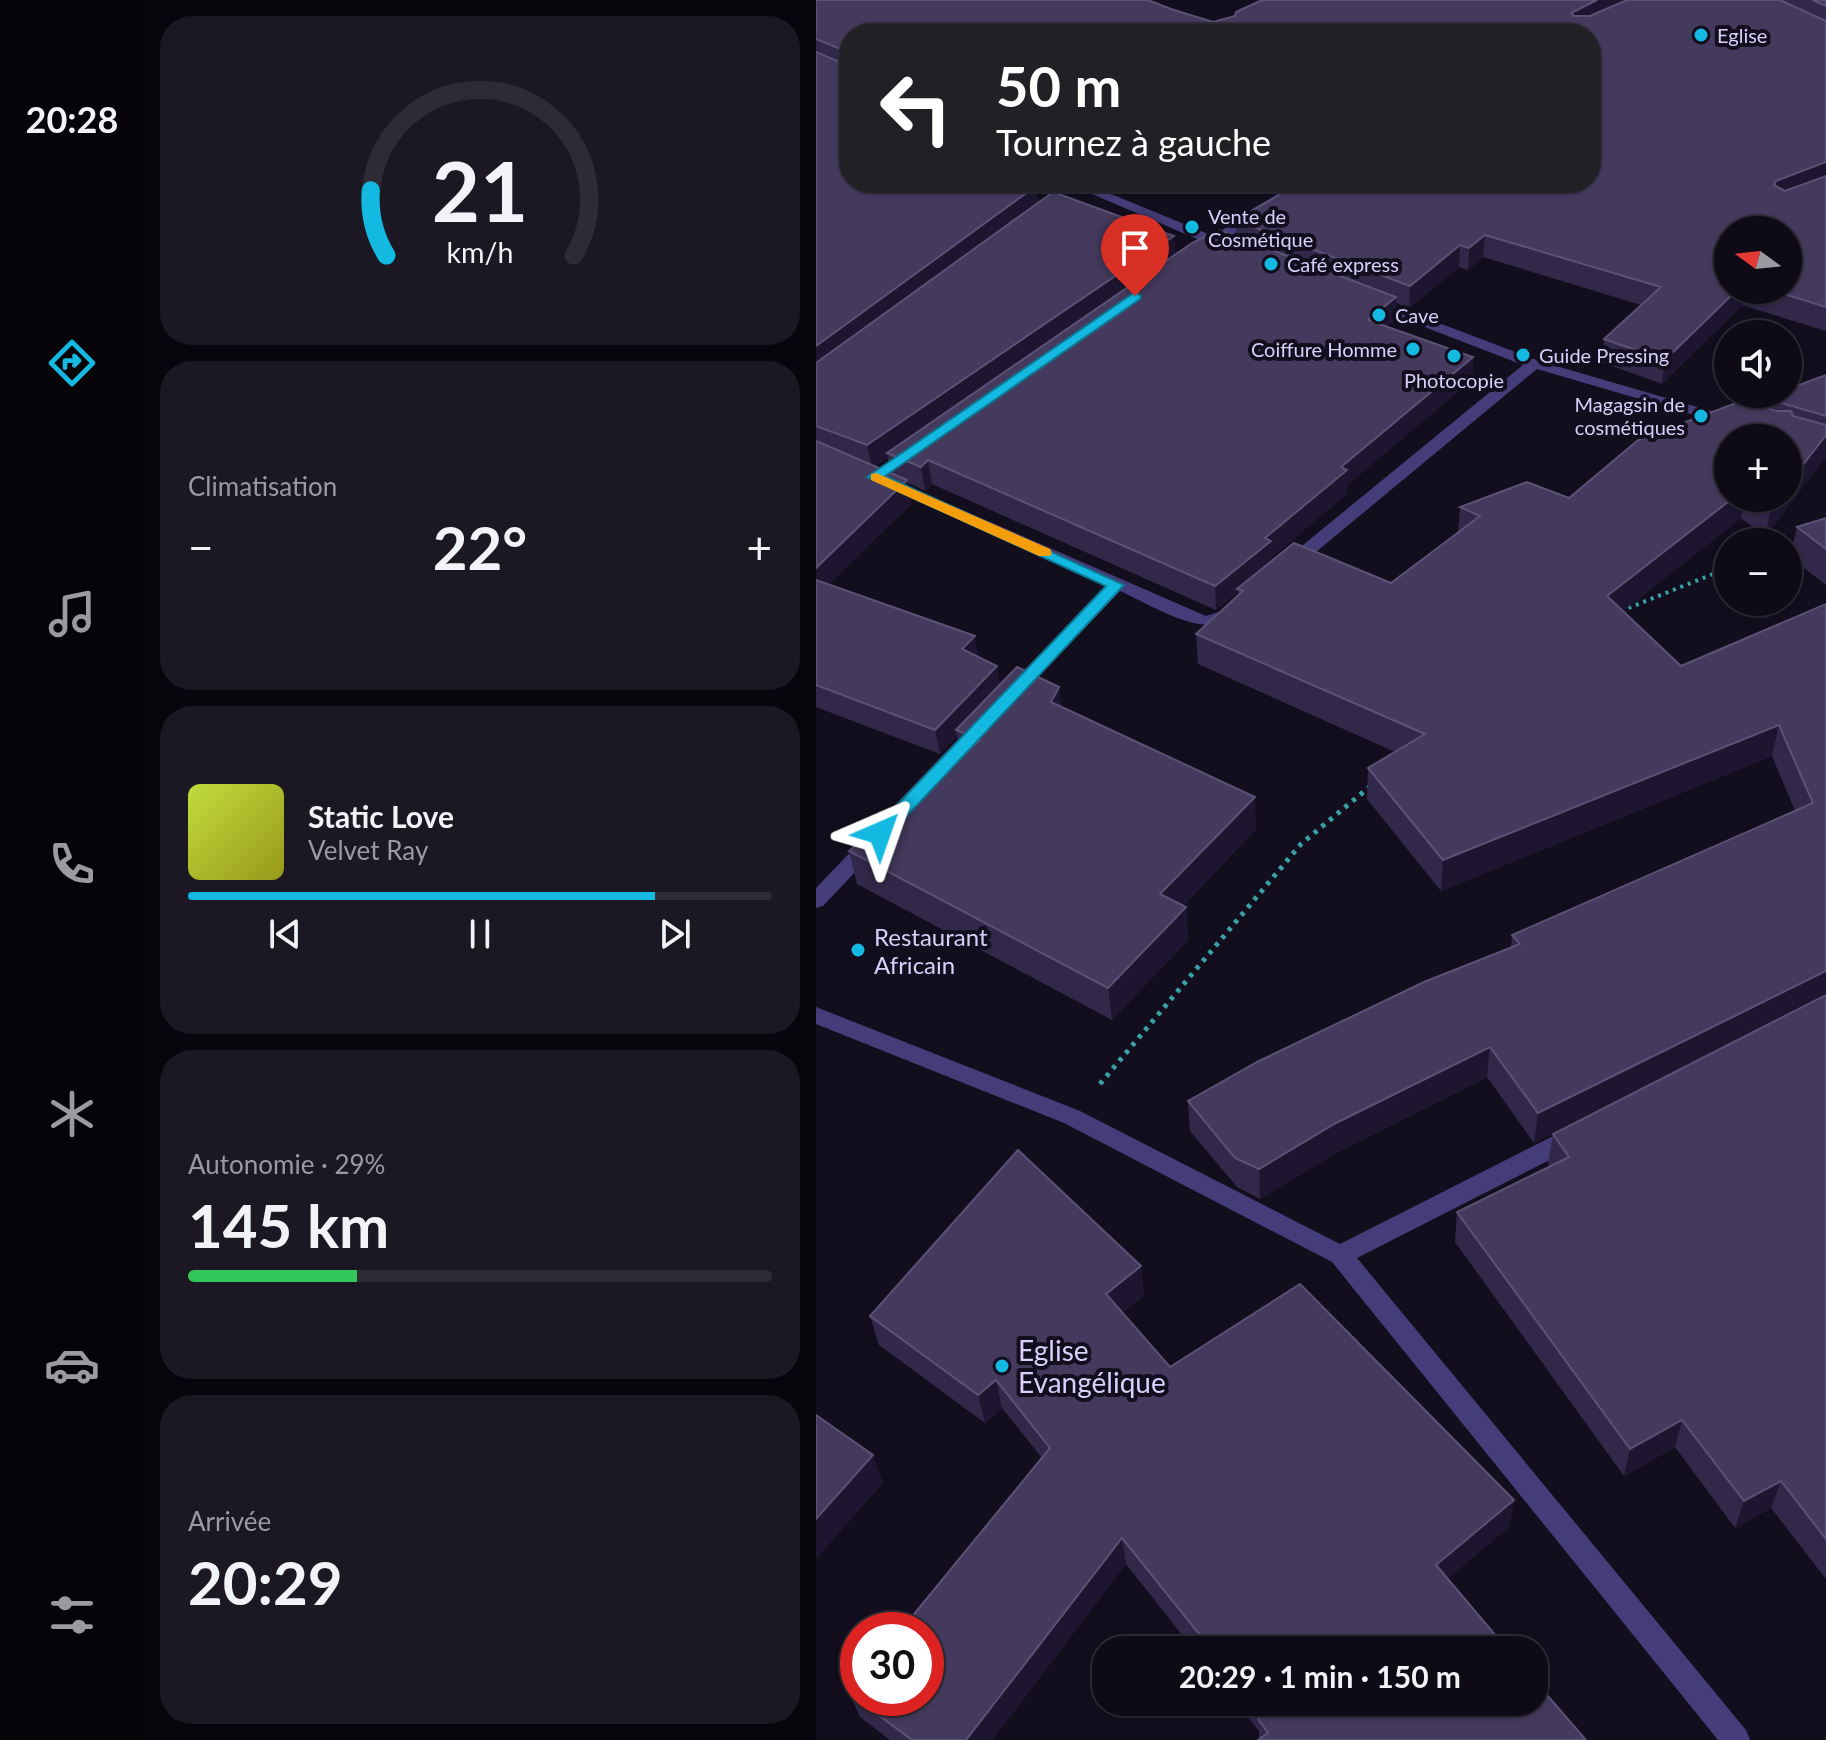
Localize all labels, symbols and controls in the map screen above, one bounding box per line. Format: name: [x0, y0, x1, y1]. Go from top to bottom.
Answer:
place label: Eglise: [1717, 23, 1767, 47]
marker: Eglise: [1692, 26, 1710, 44]
text: 50 m: [996, 52, 1121, 119]
icon: left: [864, 56, 968, 160]
text: 20:28: [26, 97, 118, 141]
text: Tournez à gauche: [996, 120, 1271, 164]
text: 21: [432, 140, 528, 240]
place label: Vente de Cosmétique: [1208, 204, 1313, 251]
pin: [1101, 214, 1169, 296]
north arrow: [1714, 216, 1802, 304]
map controls: [1714, 216, 1802, 616]
marker: Vente de Cosmétique: [1183, 218, 1201, 236]
icon: arrive: [1113, 226, 1157, 270]
text: km/h: [447, 236, 513, 270]
place label: Café express: [1287, 252, 1399, 276]
marker: Café express: [1262, 255, 1280, 273]
place label: Cave: [1395, 303, 1439, 327]
marker: Cave: [1370, 306, 1388, 324]
button: sound: [1714, 320, 1802, 408]
icon: directions: [44, 335, 100, 391]
place label: Coiffure Homme: [1251, 337, 1397, 361]
marker: Coiffure Homme: [1404, 340, 1422, 358]
place label: Guide Pressing: [1539, 343, 1669, 367]
marker: Guide Pressing: [1514, 346, 1532, 364]
marker: Photocopie: [1445, 347, 1463, 365]
place label: Photocopie: [1404, 368, 1504, 392]
place label: Magagsin de cosmétiques: [1575, 392, 1685, 439]
marker: Magagsin de cosmétiques: [1692, 407, 1710, 425]
button: +: [1714, 424, 1802, 512]
text: Climatisation: [188, 470, 337, 502]
text: 22°: [433, 511, 527, 583]
text: −: [188, 521, 214, 573]
text: +: [746, 521, 772, 573]
button: −: [1714, 528, 1802, 616]
icon: music: [44, 586, 100, 642]
position arrow: [838, 791, 922, 875]
text: Static Love: [308, 798, 454, 834]
text: Velvet Ray: [308, 834, 428, 866]
icon: phone: [44, 836, 100, 892]
icon: previous: [263, 912, 307, 956]
icon: pause: [458, 912, 502, 956]
icon: next: [653, 912, 697, 956]
place label: Restaurant Africain: [874, 922, 988, 979]
marker: Restaurant Africain: [849, 941, 867, 959]
icon: climate: [44, 1086, 100, 1142]
text: Autonomie · 29%: [188, 1148, 385, 1180]
text: 145 km: [188, 1189, 389, 1261]
place label: Eglise Evangélique: [1018, 1333, 1166, 1399]
icon: car: [44, 1337, 100, 1393]
marker: Eglise Evangélique: [993, 1357, 1011, 1375]
text: Arrivée: [188, 1505, 271, 1537]
text: 20:29: [188, 1546, 343, 1618]
icon: filters: [44, 1587, 100, 1643]
speed limit sign: 30: [840, 1612, 944, 1716]
text: 20:29 · 1 min · 150 m: [1179, 1658, 1461, 1694]

